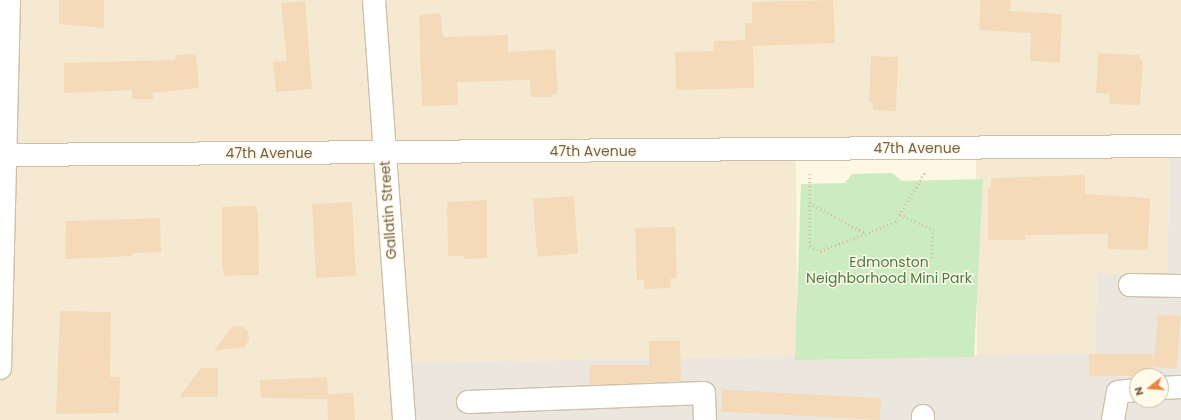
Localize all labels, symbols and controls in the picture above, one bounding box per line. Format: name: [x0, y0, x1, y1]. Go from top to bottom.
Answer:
street label: 47th Avenue: [874, 140, 960, 156]
street label: 47th Avenue: [550, 143, 636, 159]
street label: 47th Avenue: [226, 145, 312, 161]
street label: Gallatin Street: [376, 160, 400, 260]
park label: Edmonston Neighborhood Mini Park: [806, 254, 972, 286]
north arrow: [1129, 368, 1169, 408]
text: N: [1130, 385, 1147, 398]

